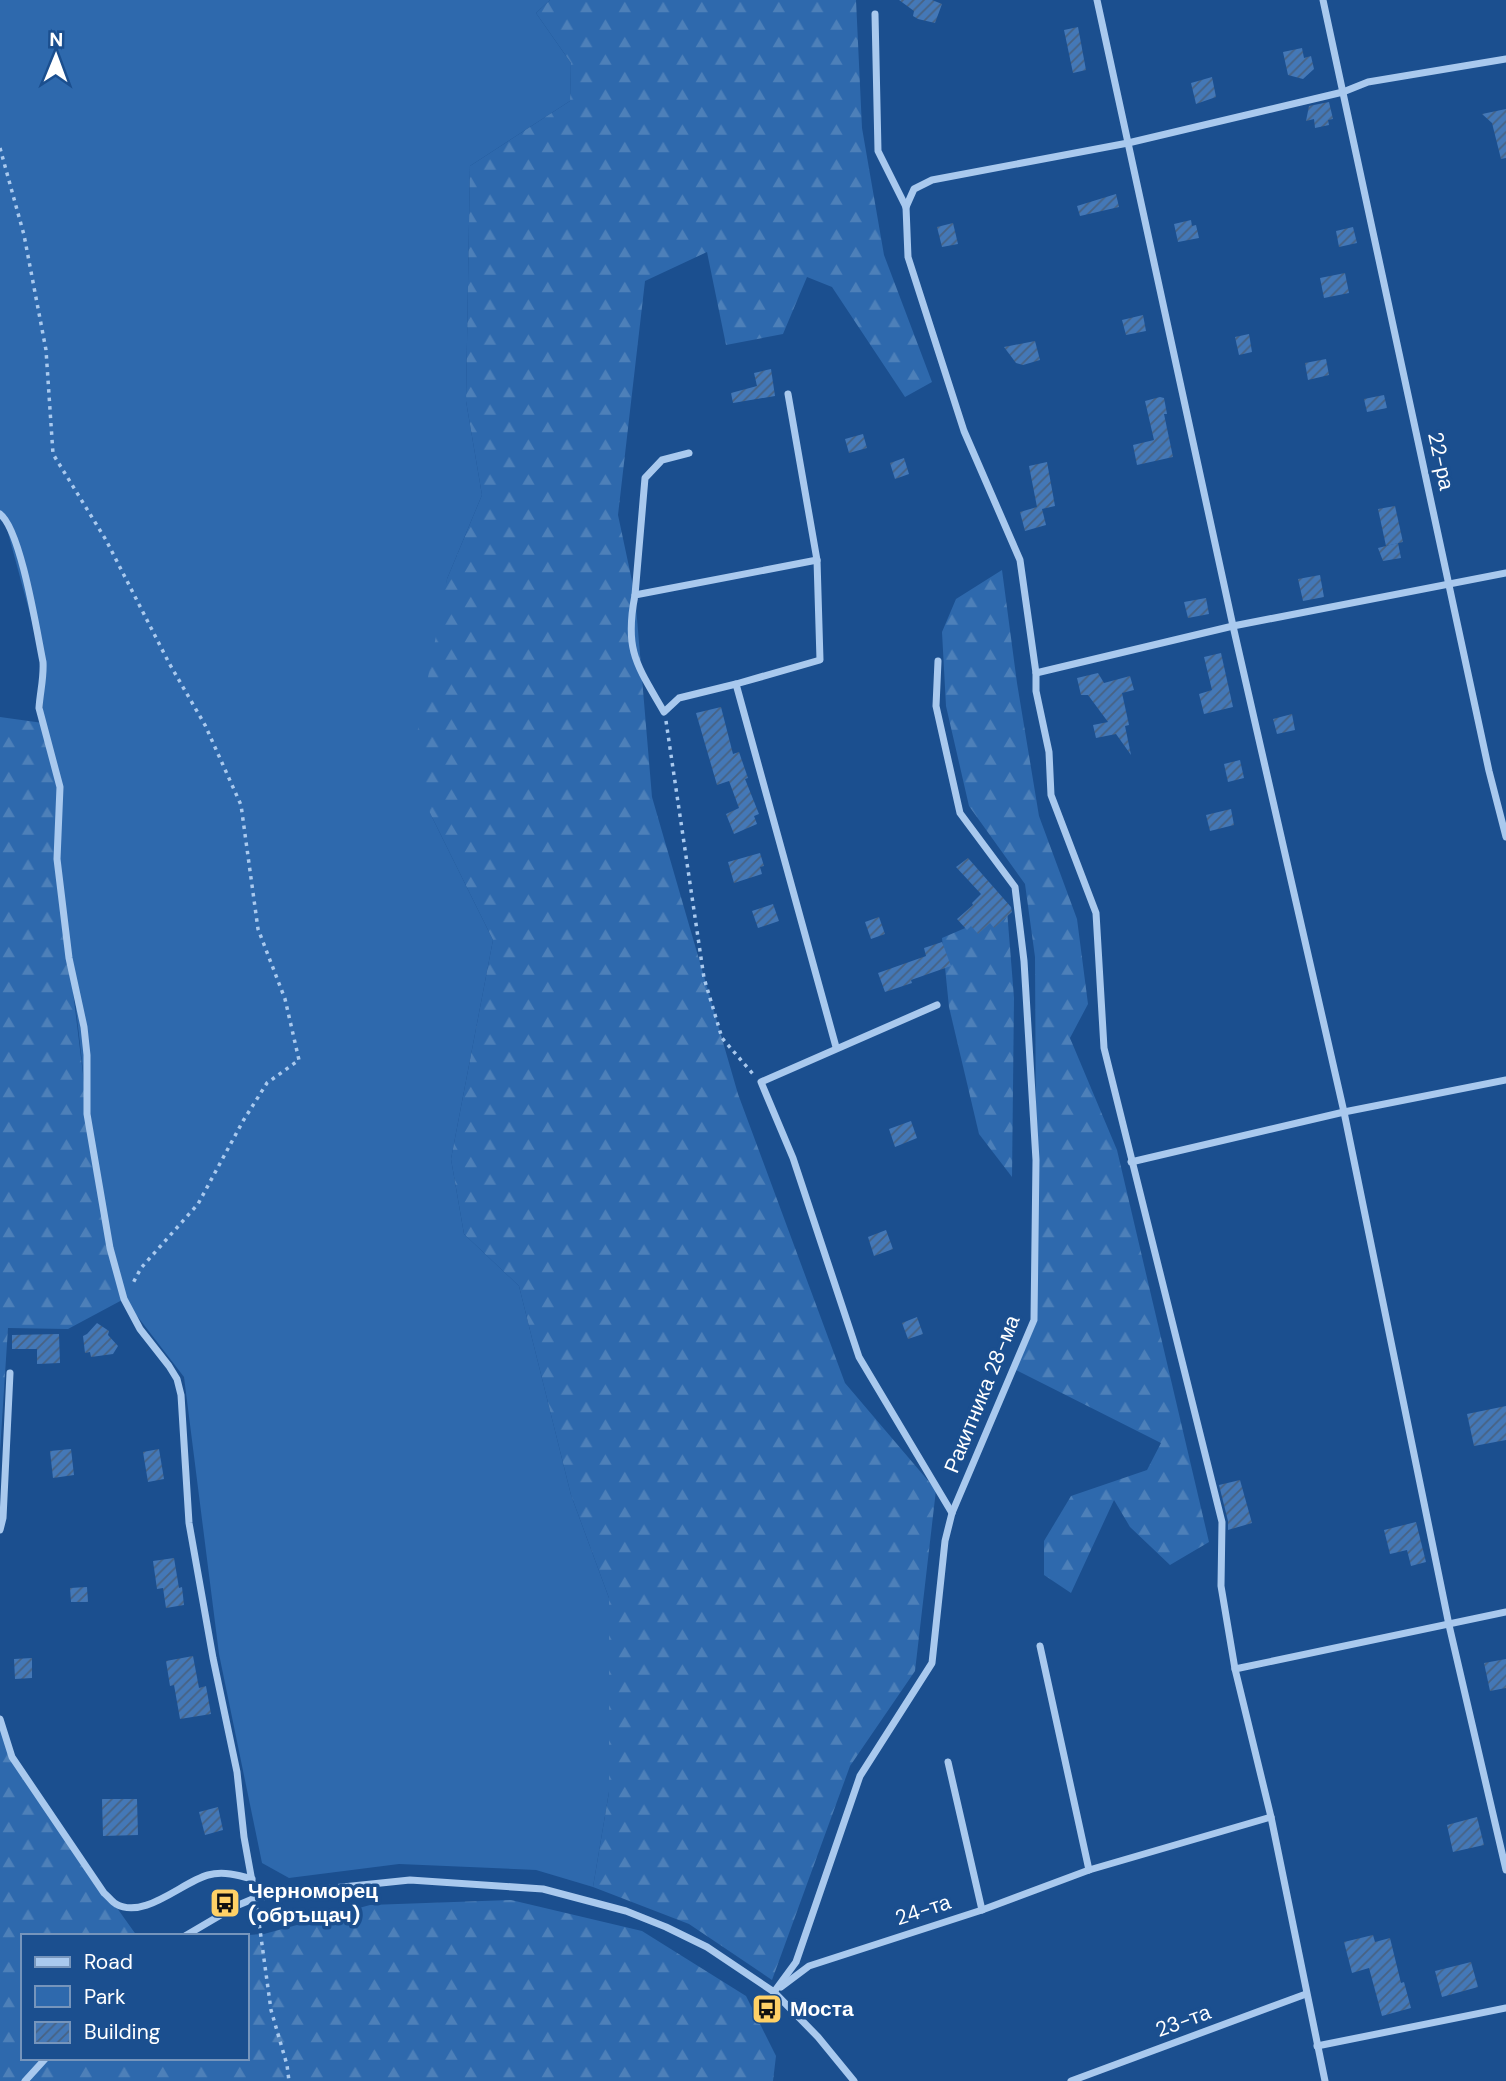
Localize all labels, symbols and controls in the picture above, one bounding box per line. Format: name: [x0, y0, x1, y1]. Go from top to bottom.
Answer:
north arrow: [21, 21, 91, 91]
text: N: [49, 27, 63, 52]
street label: 22-ра: [1421, 429, 1461, 493]
street label: Ракитника 28-ма: [938, 1311, 1027, 1477]
place label: Черноморец (обръщач): [248, 1877, 378, 1929]
bus stop icon: Черноморец (обръщач): [208, 1886, 242, 1920]
street label: 24-та: [892, 1888, 955, 1932]
legend: [21, 1934, 248, 2060]
text: Road: [84, 1948, 133, 1976]
text: Park: [84, 1983, 126, 2011]
bus stop icon: Моста: [750, 1992, 784, 2026]
place label: Моста: [790, 1995, 854, 2023]
street label: 23-та: [1151, 1998, 1215, 2044]
text: Building: [84, 2018, 161, 2046]

